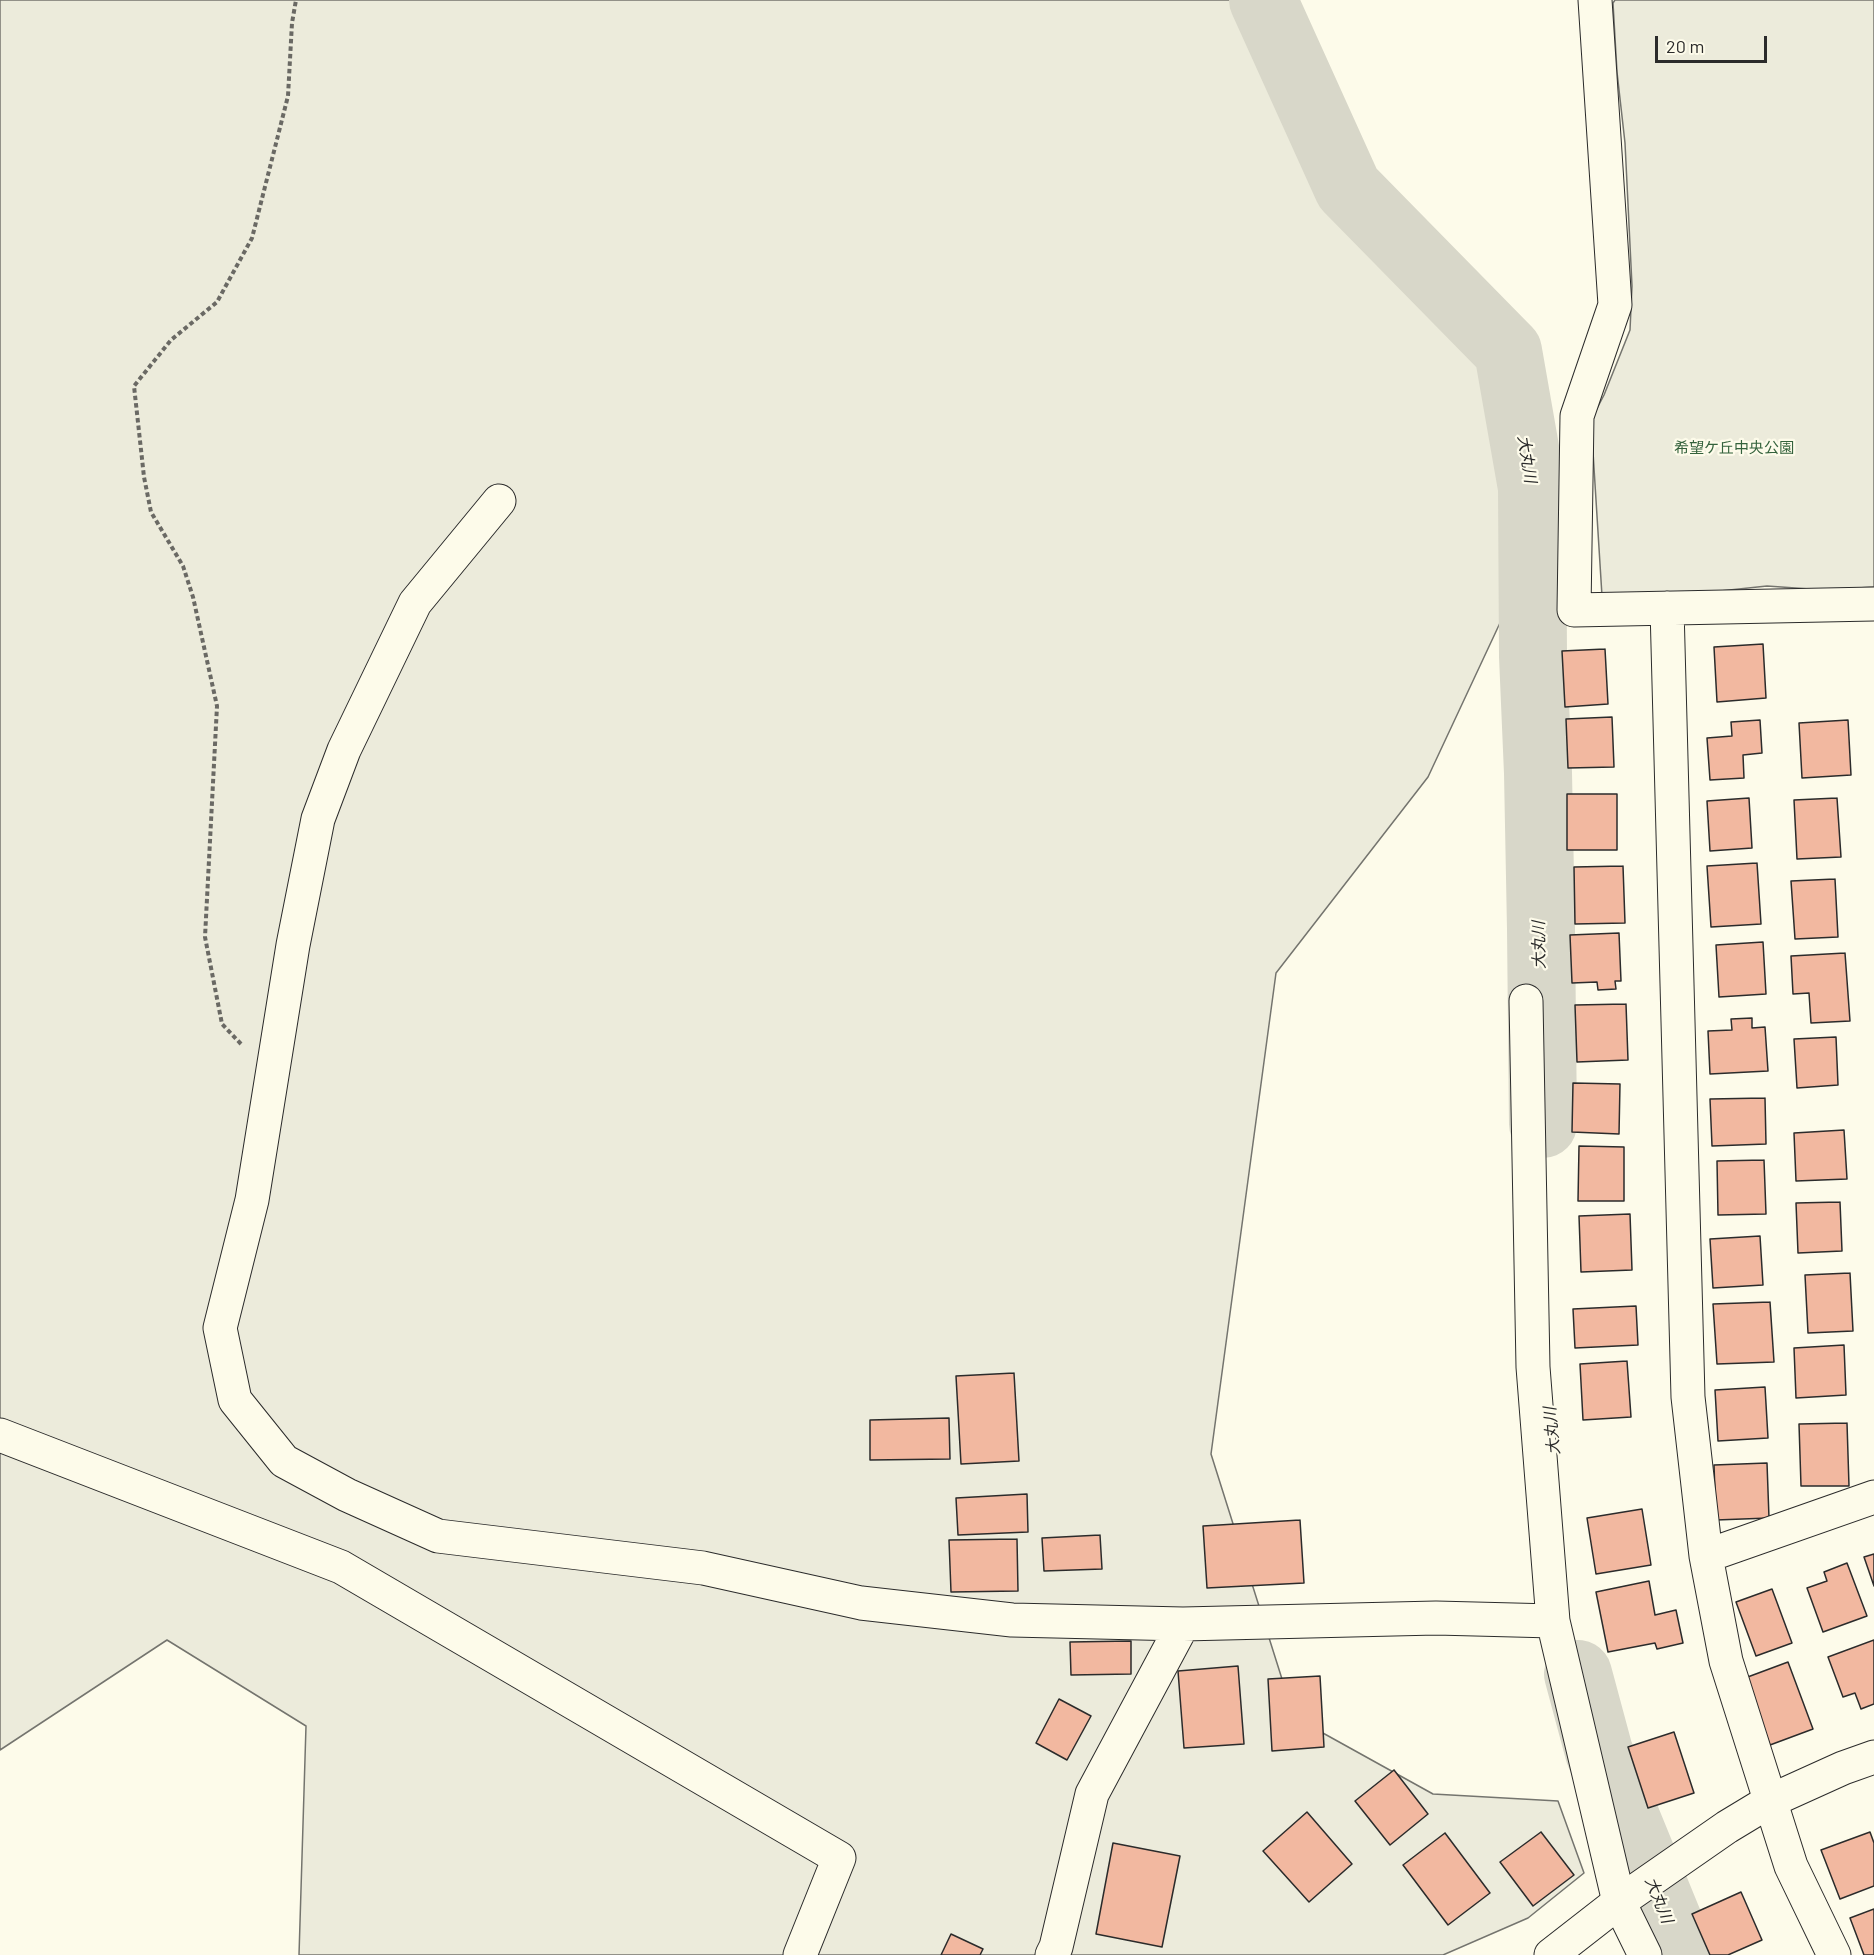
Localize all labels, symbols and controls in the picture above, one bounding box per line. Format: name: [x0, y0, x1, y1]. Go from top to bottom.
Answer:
scale bar: [1658, 24, 1770, 62]
text: 20 m: [1666, 35, 1704, 57]
water label: 大丸川: [1514, 434, 1540, 484]
park label: 希望ケ丘中央公園: [1674, 439, 1794, 457]
water label: 大丸川: [1529, 921, 1549, 969]
water label: 大丸川: [1540, 1406, 1564, 1456]
water label: 大丸川: [1641, 1874, 1677, 1926]

